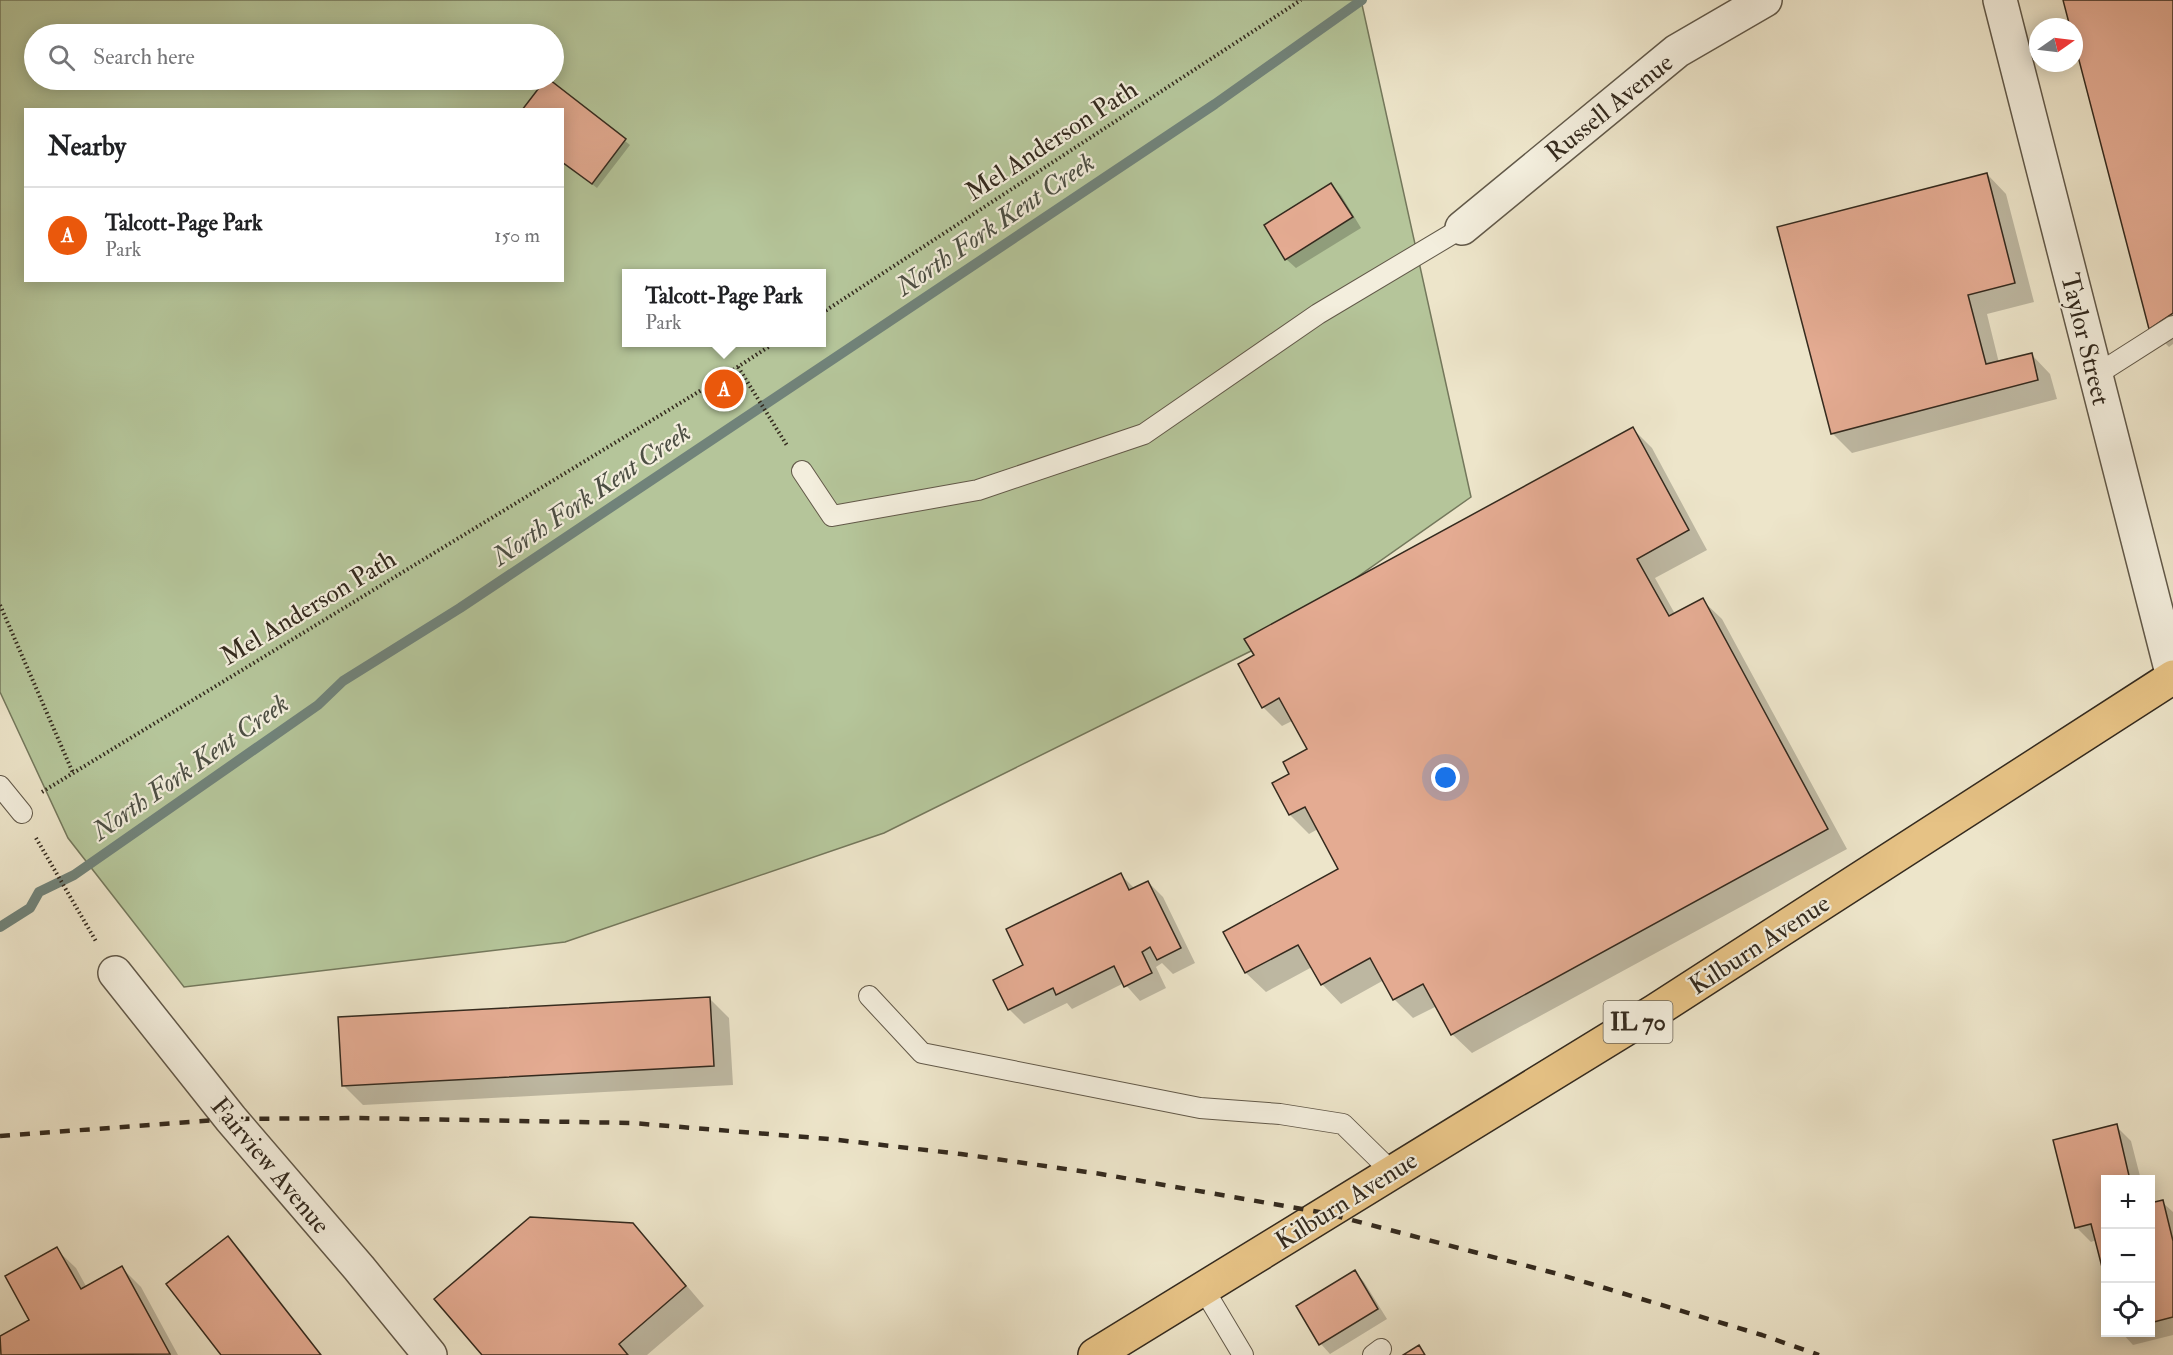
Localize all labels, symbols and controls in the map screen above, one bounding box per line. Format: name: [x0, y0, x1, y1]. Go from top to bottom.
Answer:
north arrow: [2029, 18, 2083, 72]
search box: [24, 24, 564, 90]
icon: search: [45, 41, 78, 74]
text: Search here: [93, 43, 195, 71]
street label: Russell Avenue: [1539, 47, 1680, 169]
street label: Mel Anderson Path: [960, 73, 1144, 208]
text: Nearby: [48, 131, 126, 163]
water label: North Fork Kent Creek: [888, 146, 1101, 304]
text: Talcott-Page Park: [105, 209, 263, 237]
text: A: [61, 223, 74, 248]
text: 150 m: [494, 223, 540, 248]
text: Park: [105, 237, 141, 262]
popup: [622, 269, 826, 347]
street label: Taylor Street: [2053, 270, 2117, 409]
text: Talcott-Page Park: [645, 282, 803, 310]
text: Park: [645, 310, 682, 335]
pin: A: [704, 366, 744, 412]
water label: North Fork Kent Creek: [484, 416, 697, 574]
street label: Mel Anderson Path: [215, 543, 402, 673]
water label: North Fork Kent Creek: [84, 687, 295, 849]
your location: [1431, 763, 1460, 792]
street label: Kilburn Avenue: [1683, 887, 1836, 1002]
road number: IL 70: [1604, 1001, 1672, 1043]
street label: Fairview Avenue: [204, 1091, 337, 1241]
street label: Kilburn Avenue: [1270, 1144, 1424, 1257]
map controls: [2101, 1175, 2155, 1337]
button: +: [2101, 1175, 2155, 1229]
button: −: [2101, 1229, 2155, 1283]
button: locate: [2101, 1283, 2155, 1337]

